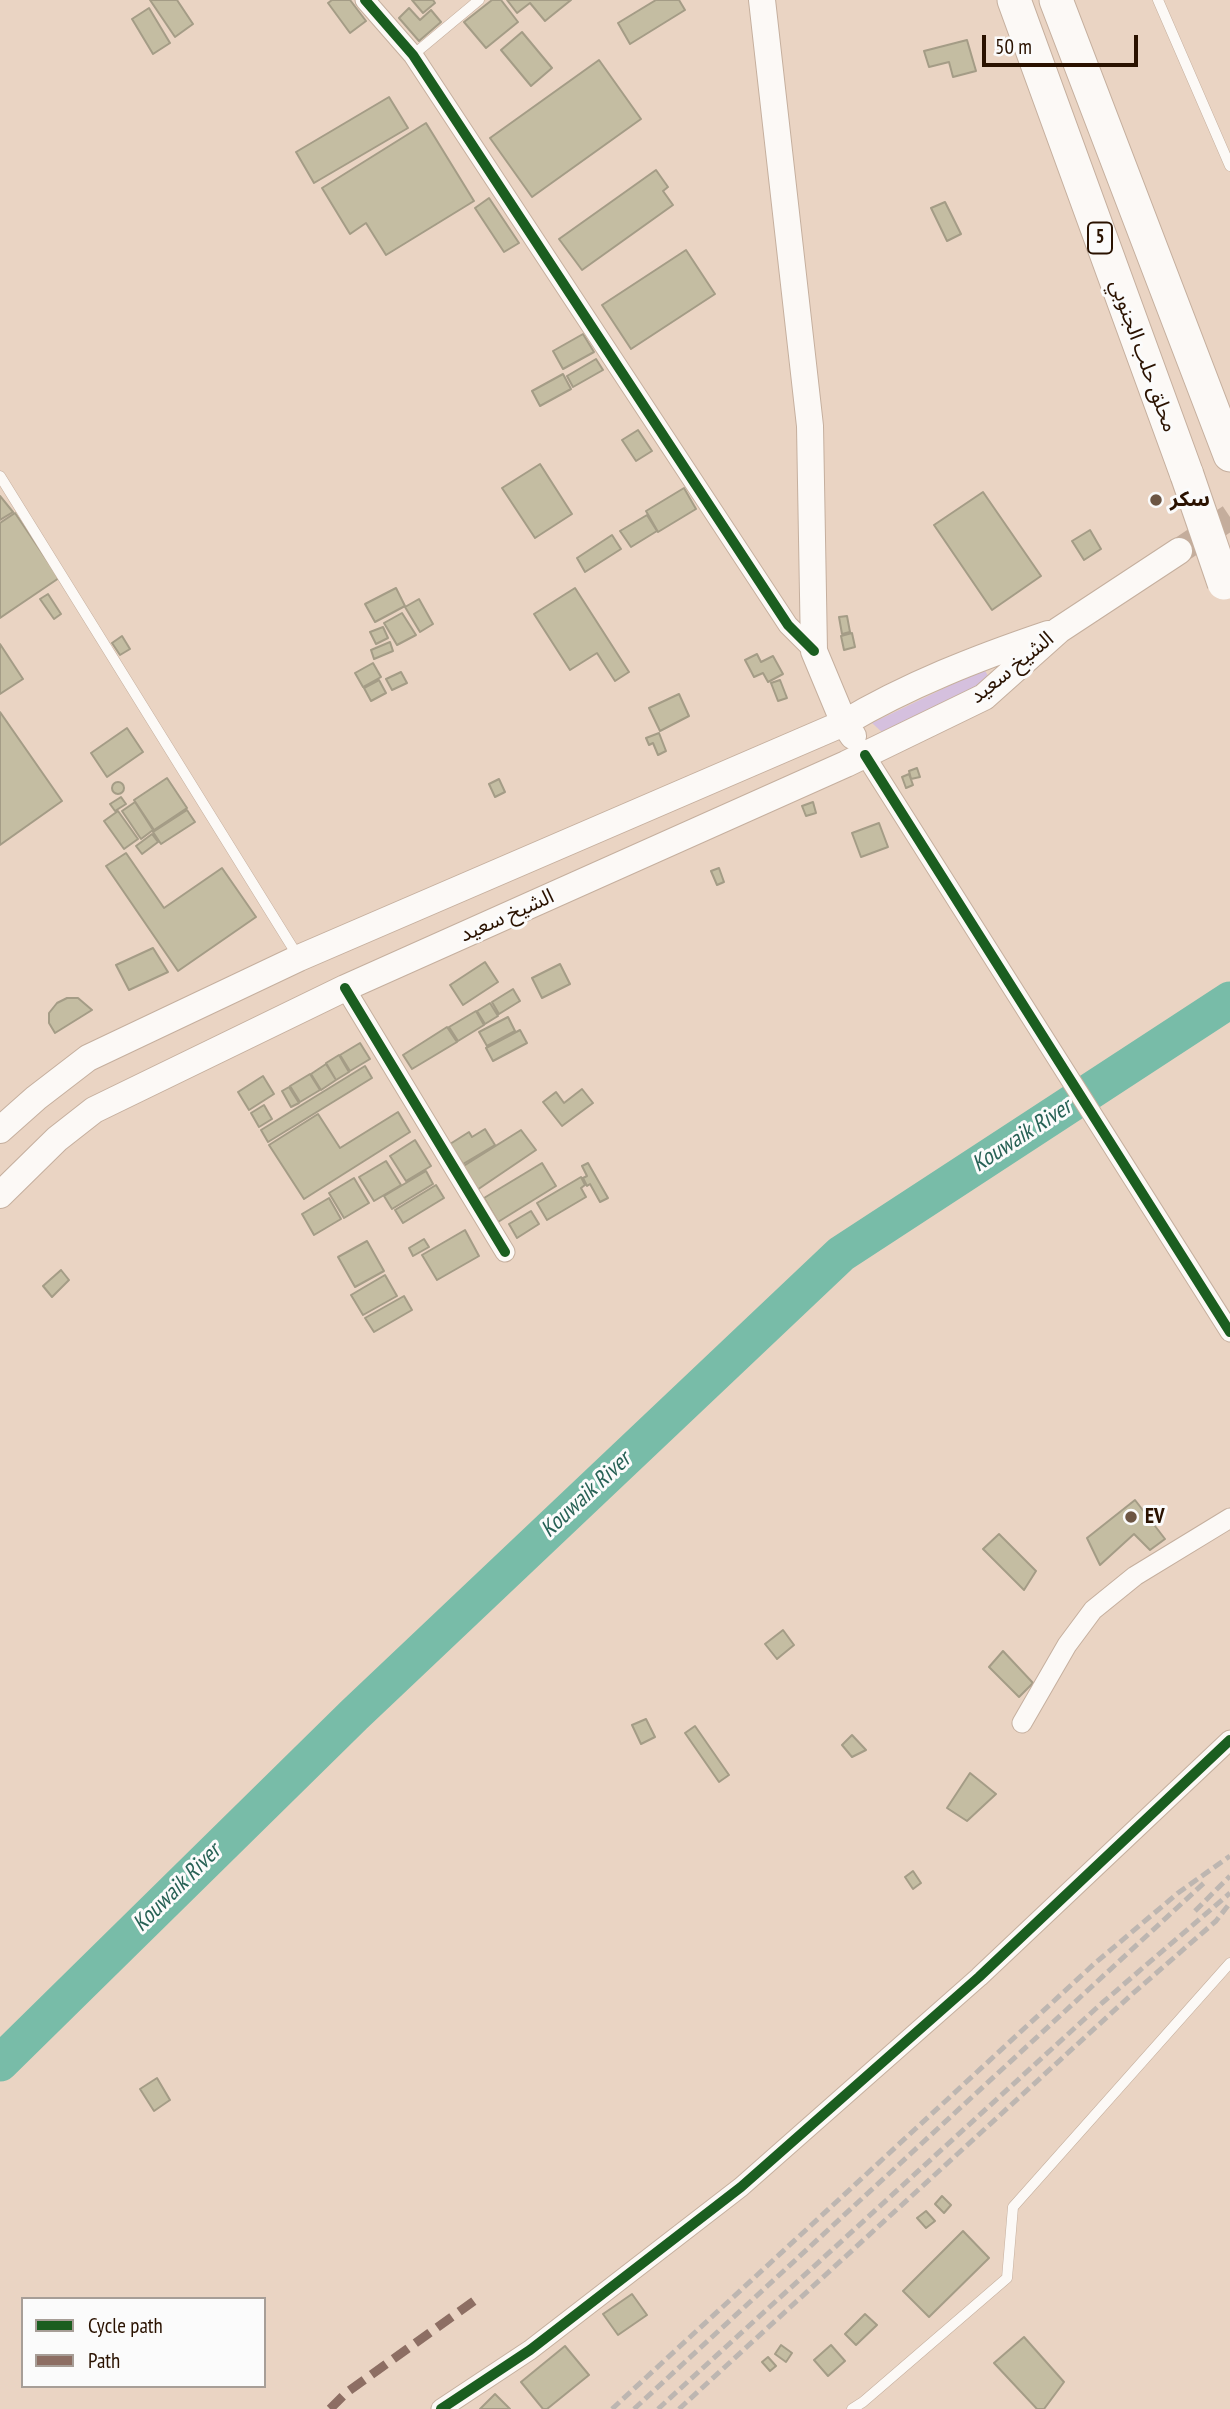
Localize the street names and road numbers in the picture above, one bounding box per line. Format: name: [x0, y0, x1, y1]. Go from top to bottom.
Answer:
road number: 5: [1088, 222, 1112, 254]
street label: محلق حلب الجنوبي: [1104, 276, 1182, 436]
street label: الشيخ سعيد: [965, 627, 1059, 709]
street label: الشيخ سعيد: [456, 884, 558, 948]

